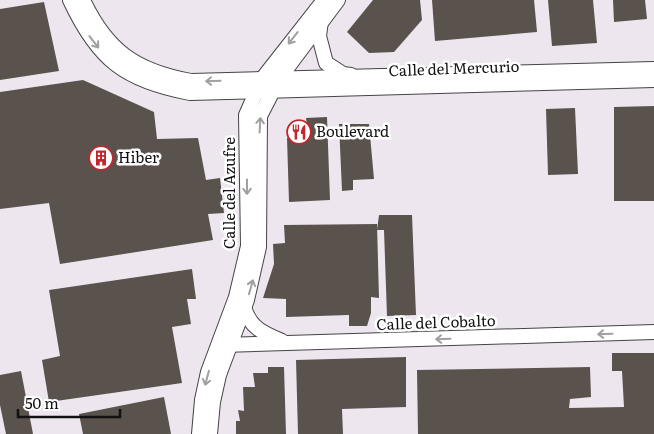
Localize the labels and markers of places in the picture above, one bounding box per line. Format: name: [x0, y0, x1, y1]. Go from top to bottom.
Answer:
restaurant icon: Boulevard: [286, 119, 312, 145]
place label: Boulevard: [316, 119, 389, 142]
building icon: Hiber: [88, 145, 114, 171]
place label: Hiber: [118, 145, 159, 168]

